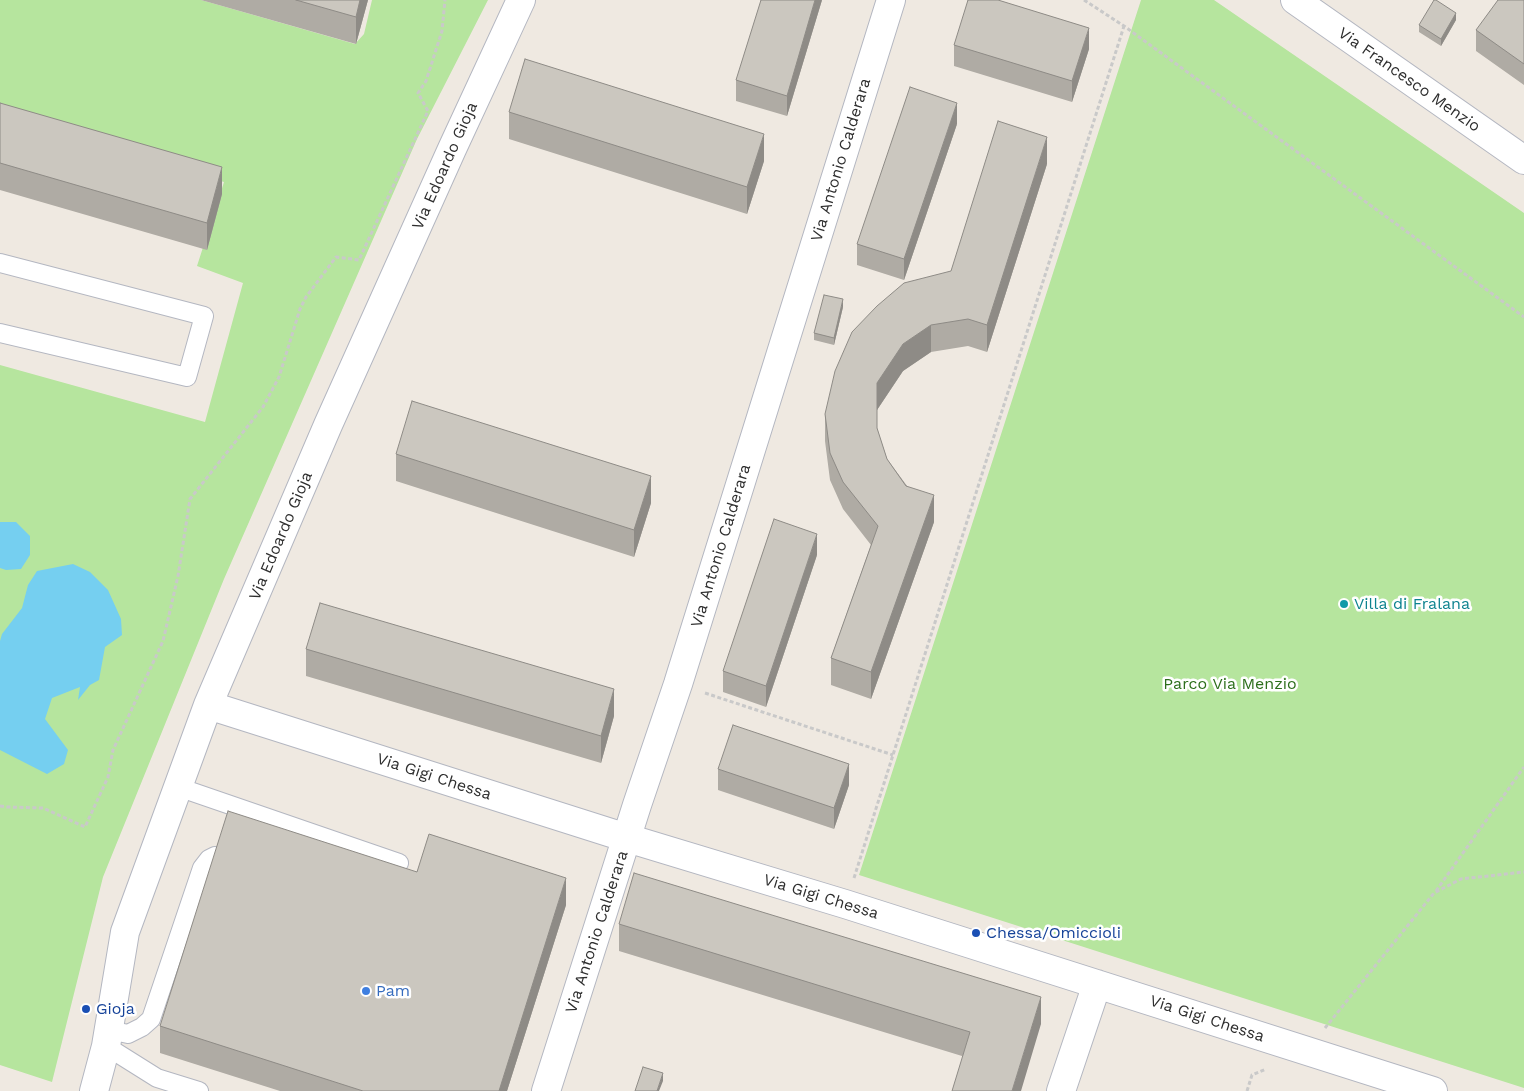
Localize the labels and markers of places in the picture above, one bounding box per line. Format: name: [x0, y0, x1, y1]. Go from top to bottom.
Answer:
place label: Villa di Fralana: [1354, 594, 1470, 614]
marker: Villa di Fralana: [1338, 598, 1350, 610]
place label: Chessa/Omiccioli: [986, 923, 1121, 943]
marker: Chessa/Omiccioli: [970, 927, 982, 939]
place label: Pam: [376, 981, 410, 1001]
marker: Pam: [360, 985, 372, 997]
place label: Gioja: [96, 999, 135, 1019]
marker: Gioja: [80, 1003, 92, 1015]

